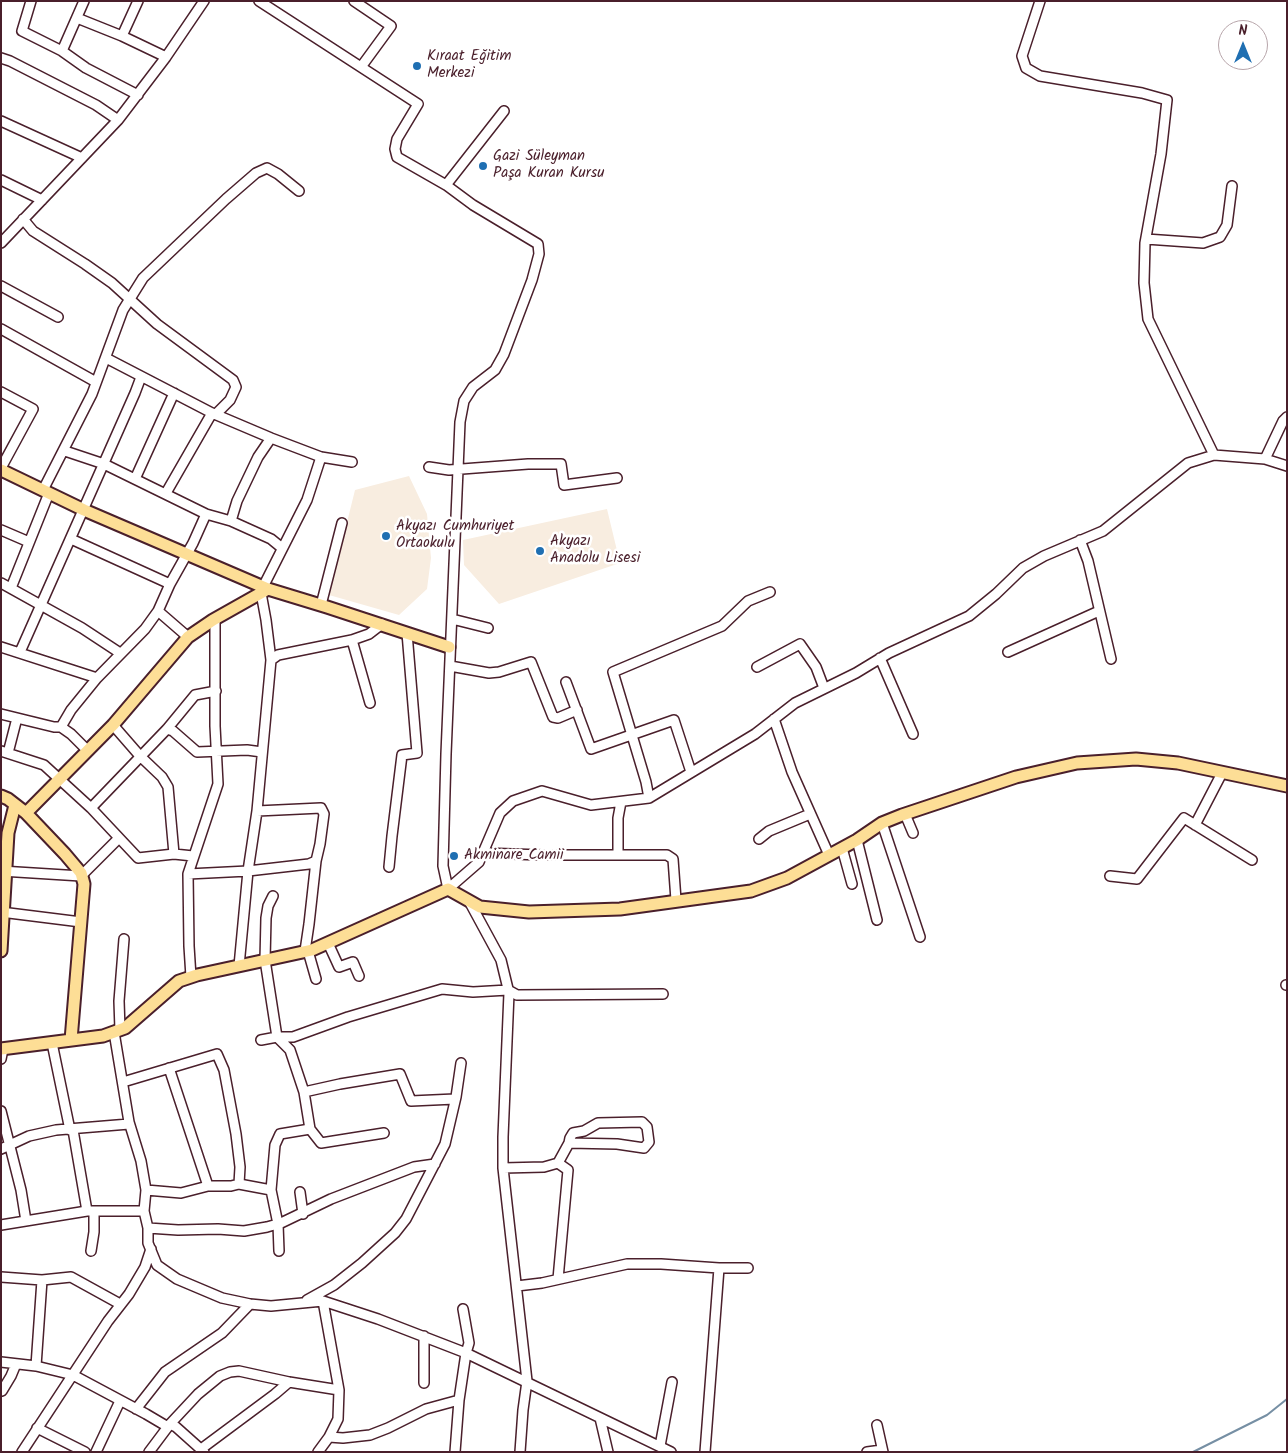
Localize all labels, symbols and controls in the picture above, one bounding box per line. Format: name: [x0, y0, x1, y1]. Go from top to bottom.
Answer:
north arrow: [1218, 20, 1268, 70]
text: N: [1239, 20, 1247, 42]
place label: Kıraat Eğitim Merkezi: [427, 48, 511, 83]
marker: Kıraat Eğitim Merkezi: [411, 60, 423, 72]
place label: Gazi Süleyman Paşa Kuran Kursu: [493, 148, 604, 183]
marker: Gazi Süleyman Paşa Kuran Kursu: [477, 160, 489, 172]
place label: Akyazı Cumhuriyet Ortaokulu: [396, 518, 514, 553]
marker: Akyazı Cumhuriyet Ortaokulu: [380, 530, 392, 542]
place label: Akyazı Anadolu Lisesi: [550, 533, 640, 568]
marker: Akyazı Anadolu Lisesi: [534, 545, 546, 557]
place label: Akminare Camii: [464, 847, 564, 865]
marker: Akminare Camii: [448, 850, 460, 862]

